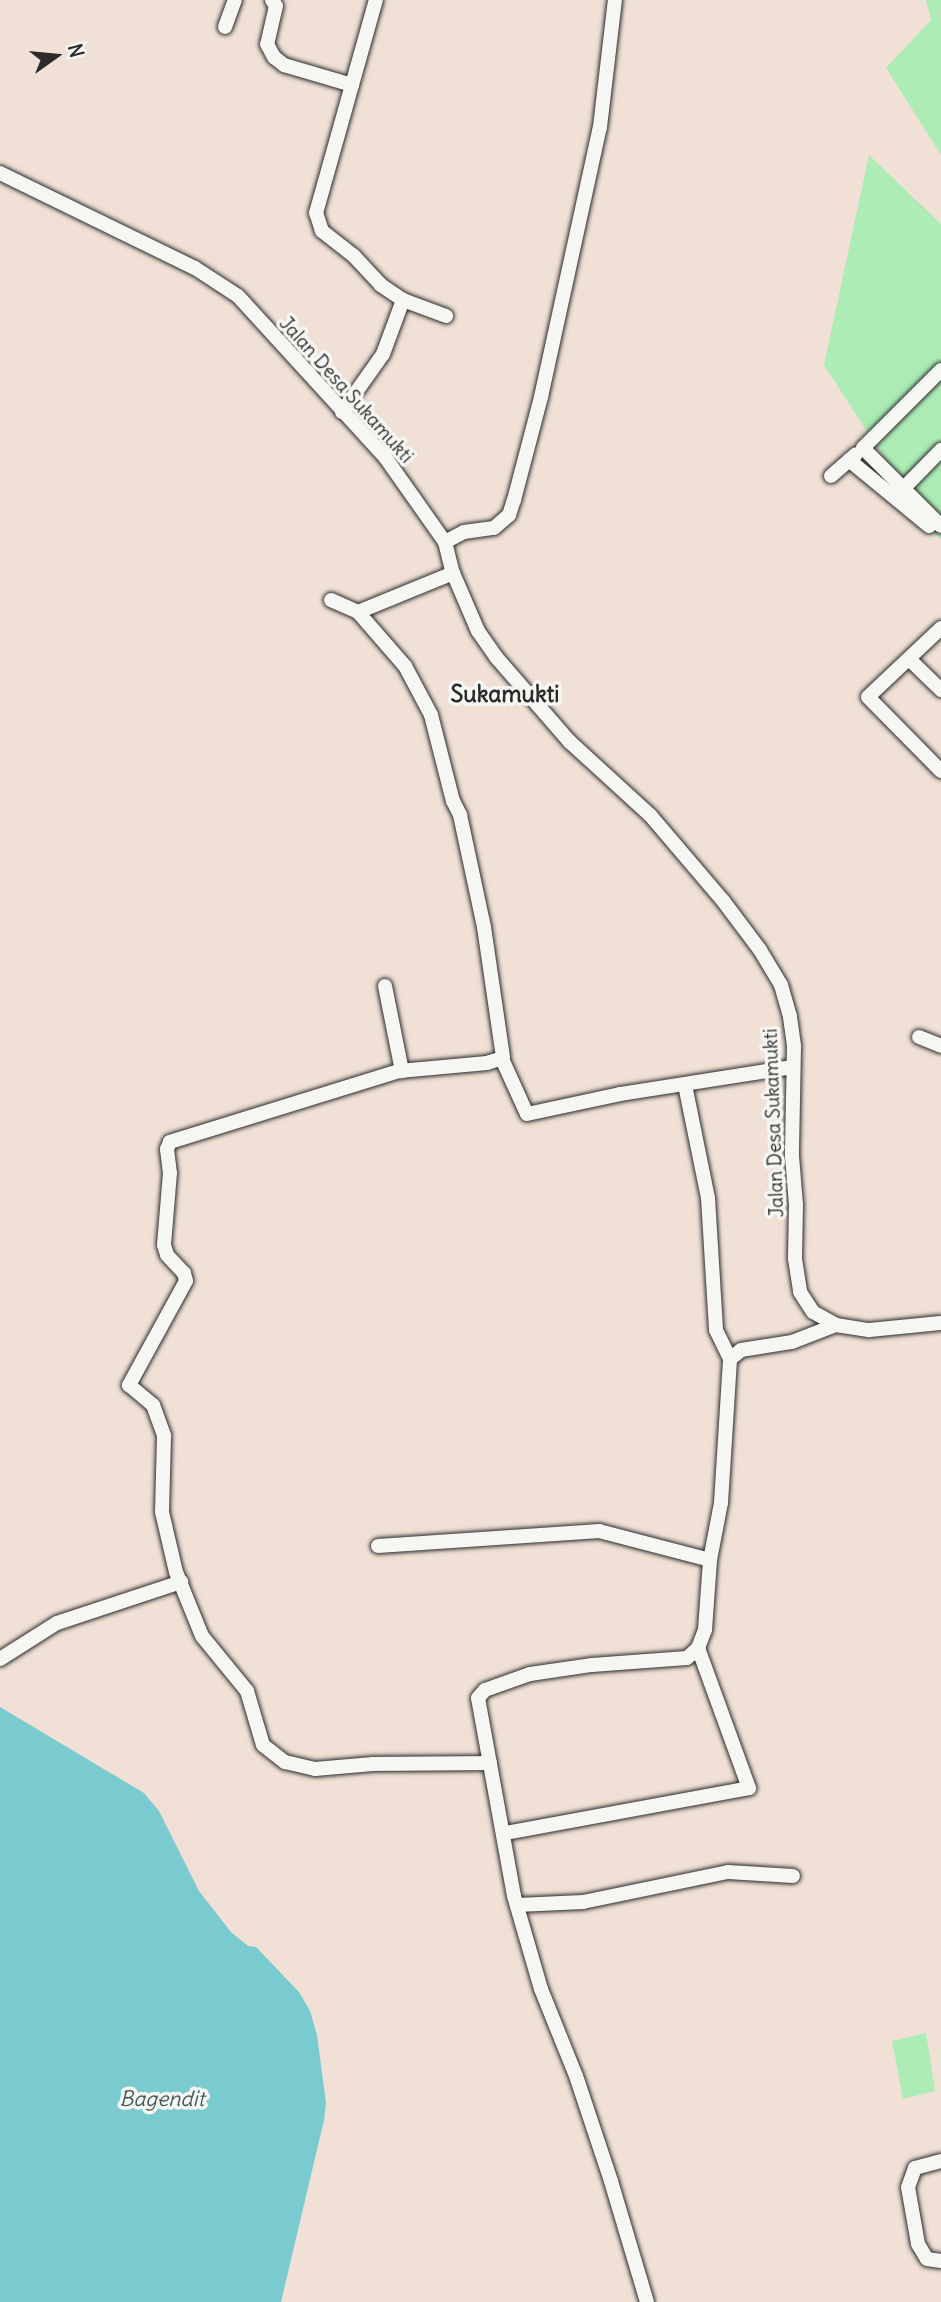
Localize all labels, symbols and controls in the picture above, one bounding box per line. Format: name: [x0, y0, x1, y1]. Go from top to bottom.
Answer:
north arrow: [21, 21, 91, 91]
text: N: [63, 41, 90, 60]
street label: Jalan Desa Sukamukti: [274, 312, 418, 468]
district label: Sukamukti: [450, 680, 560, 708]
street label: Jalan Desa Sukamukti: [759, 1028, 789, 1218]
water label: Bagendit: [120, 2086, 204, 2112]

